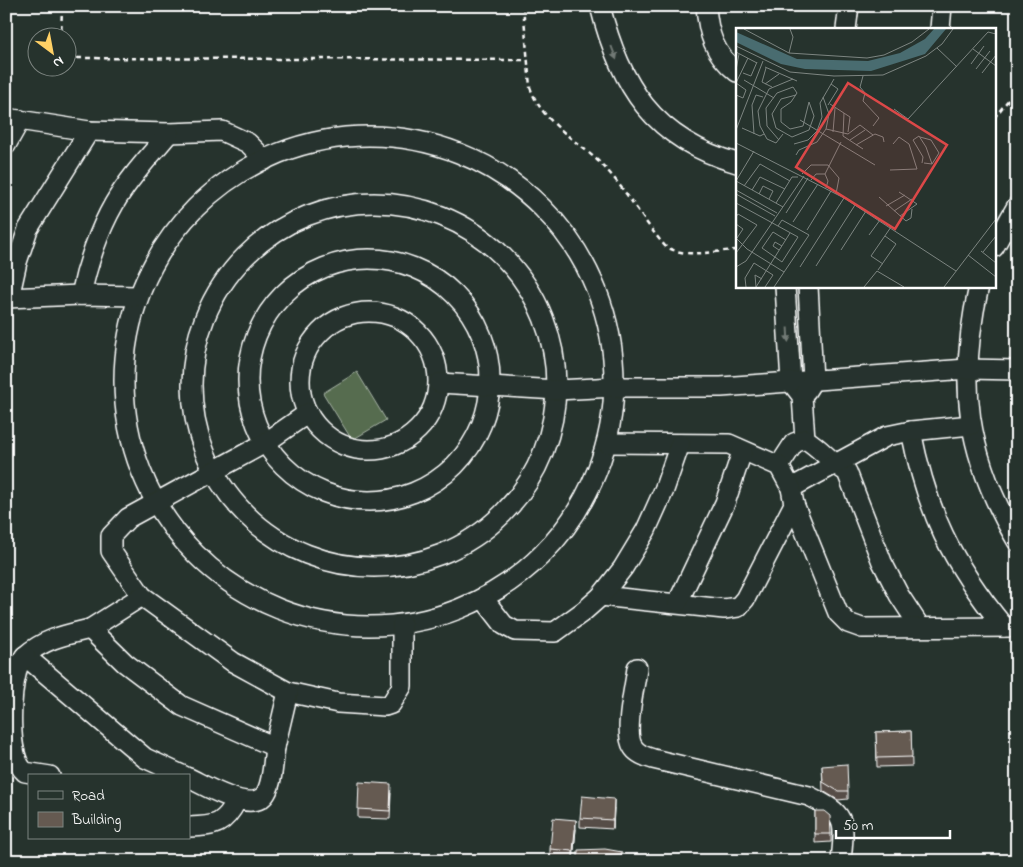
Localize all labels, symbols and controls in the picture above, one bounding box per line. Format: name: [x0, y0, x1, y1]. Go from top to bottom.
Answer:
north arrow: [28, 28, 78, 78]
inset map: [736, 28, 996, 288]
one-way arrow: [610, 46, 618, 61]
text: N: [49, 50, 68, 73]
one-way arrow: [785, 327, 793, 343]
legend: [28, 774, 190, 840]
text: Road: [72, 785, 105, 807]
scale bar: [836, 807, 949, 839]
text: Building: [71, 809, 121, 832]
text: 50 m: [843, 815, 874, 837]

